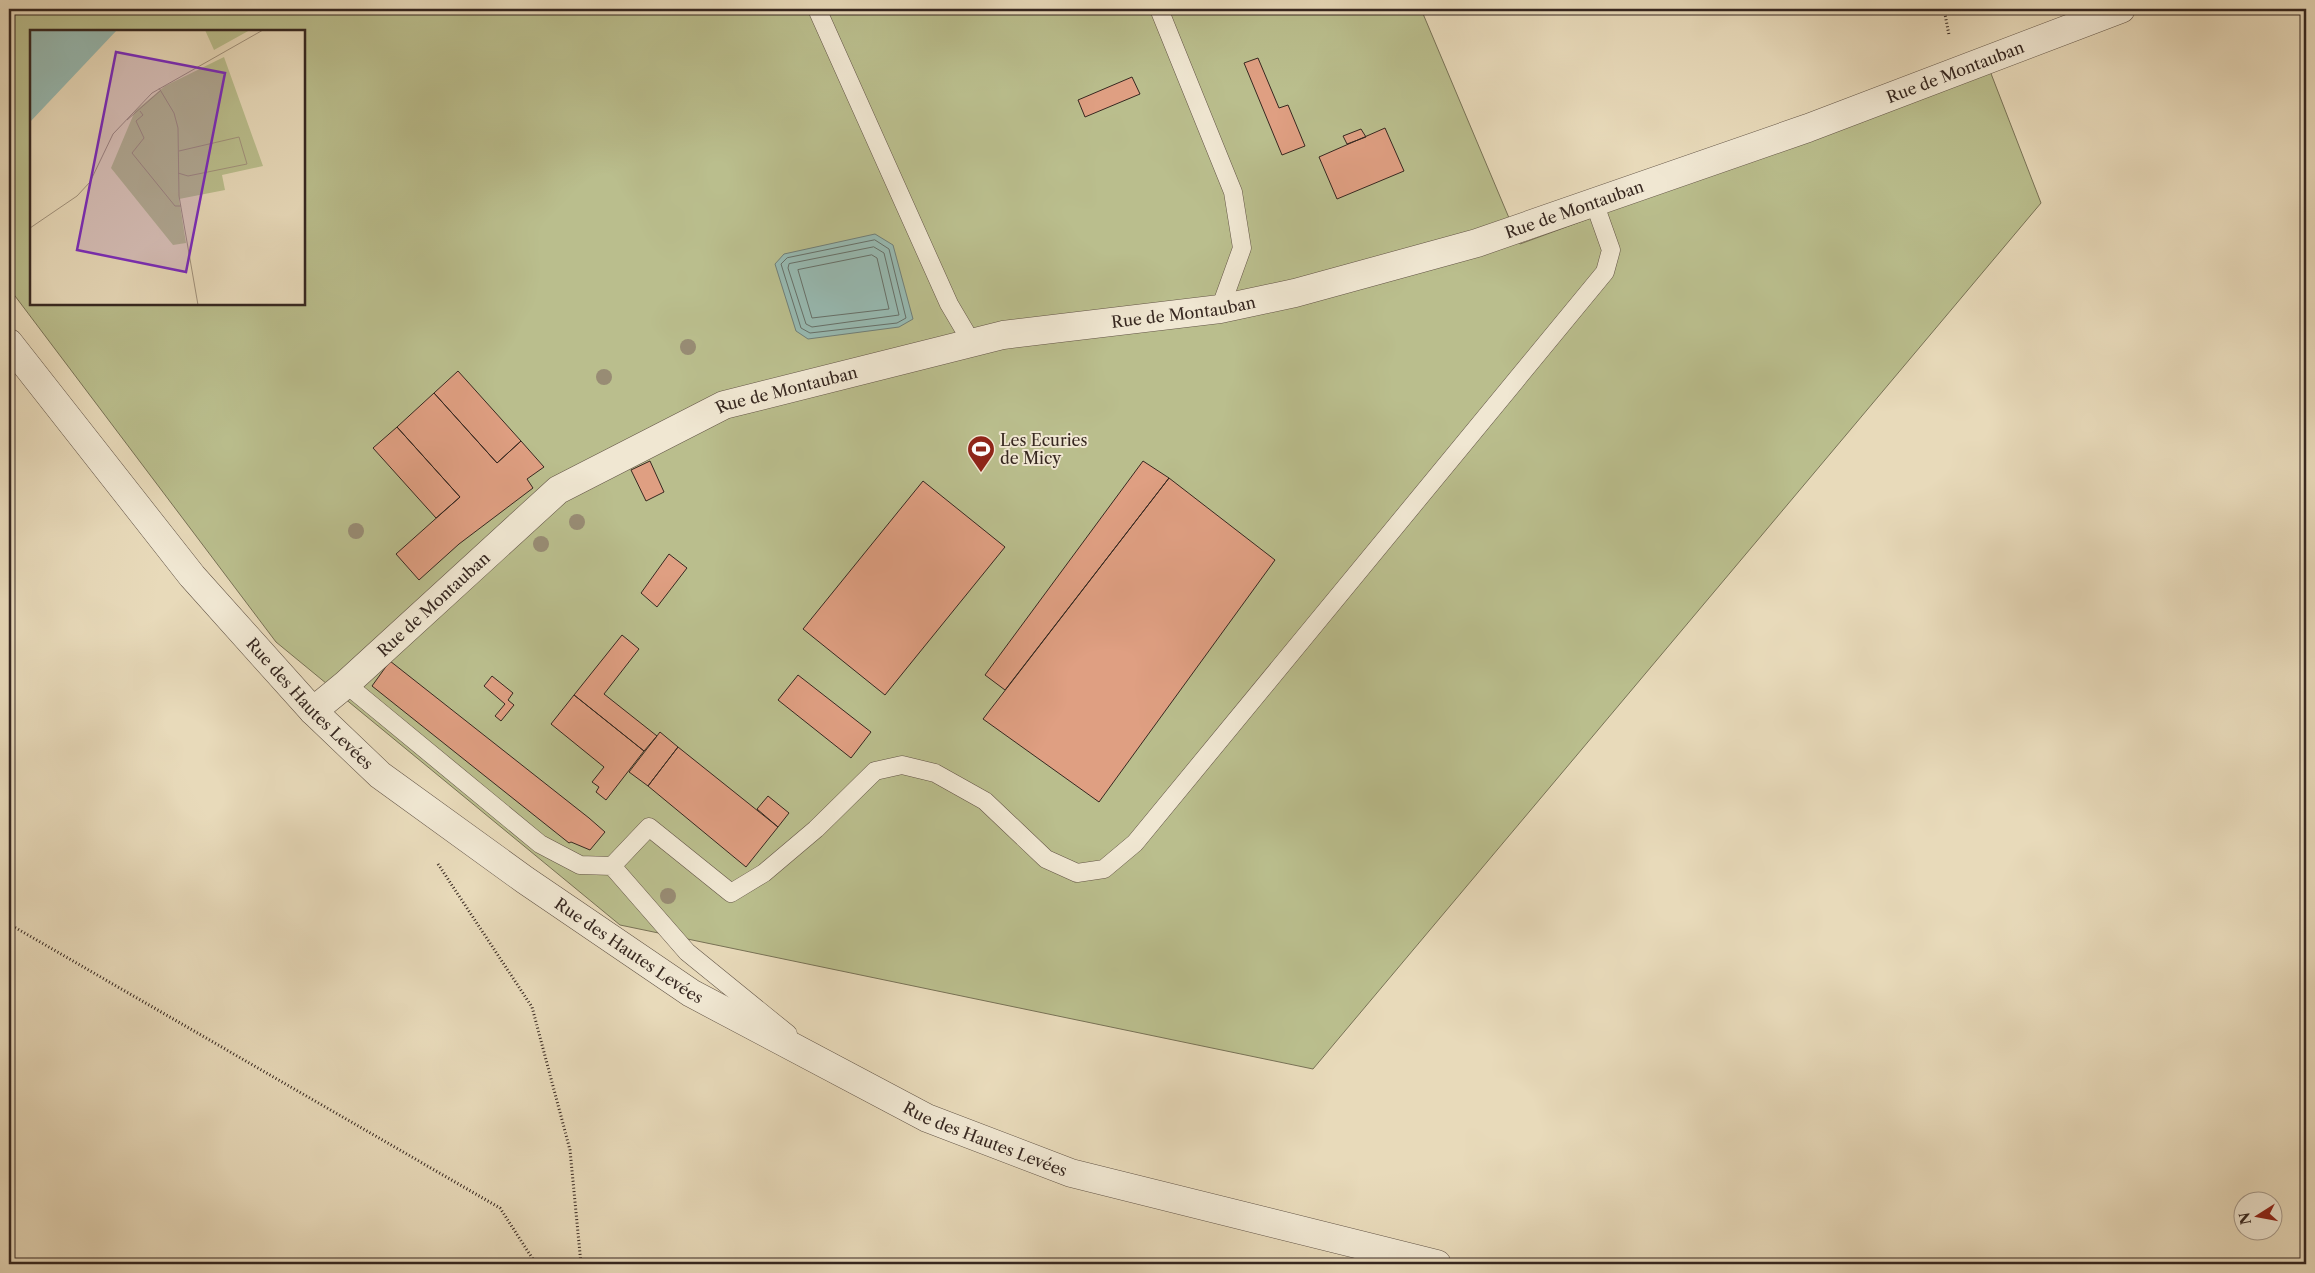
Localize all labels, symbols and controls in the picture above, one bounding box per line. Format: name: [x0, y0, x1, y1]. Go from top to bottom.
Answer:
inset map: [30, 30, 305, 305]
street label: Rue de Montauban: [1884, 37, 2027, 107]
street label: Rue de Montauban: [1502, 176, 1646, 243]
street label: Rue de Montauban: [1110, 292, 1257, 332]
street label: Rue de Montauban: [712, 362, 860, 418]
place label: Les Ecuries de Micy: [1000, 430, 1088, 468]
sports icon: Les Ecuries de Micy: [966, 434, 996, 473]
street label: Rue de Montauban: [373, 548, 494, 661]
street label: Rue des Hautes Levées: [242, 634, 378, 773]
street label: Rue des Hautes Levées: [551, 893, 707, 1008]
street label: Rue des Hautes Levées: [900, 1097, 1070, 1181]
north arrow: [2232, 1190, 2282, 1240]
text: N: [2235, 1211, 2255, 1226]

